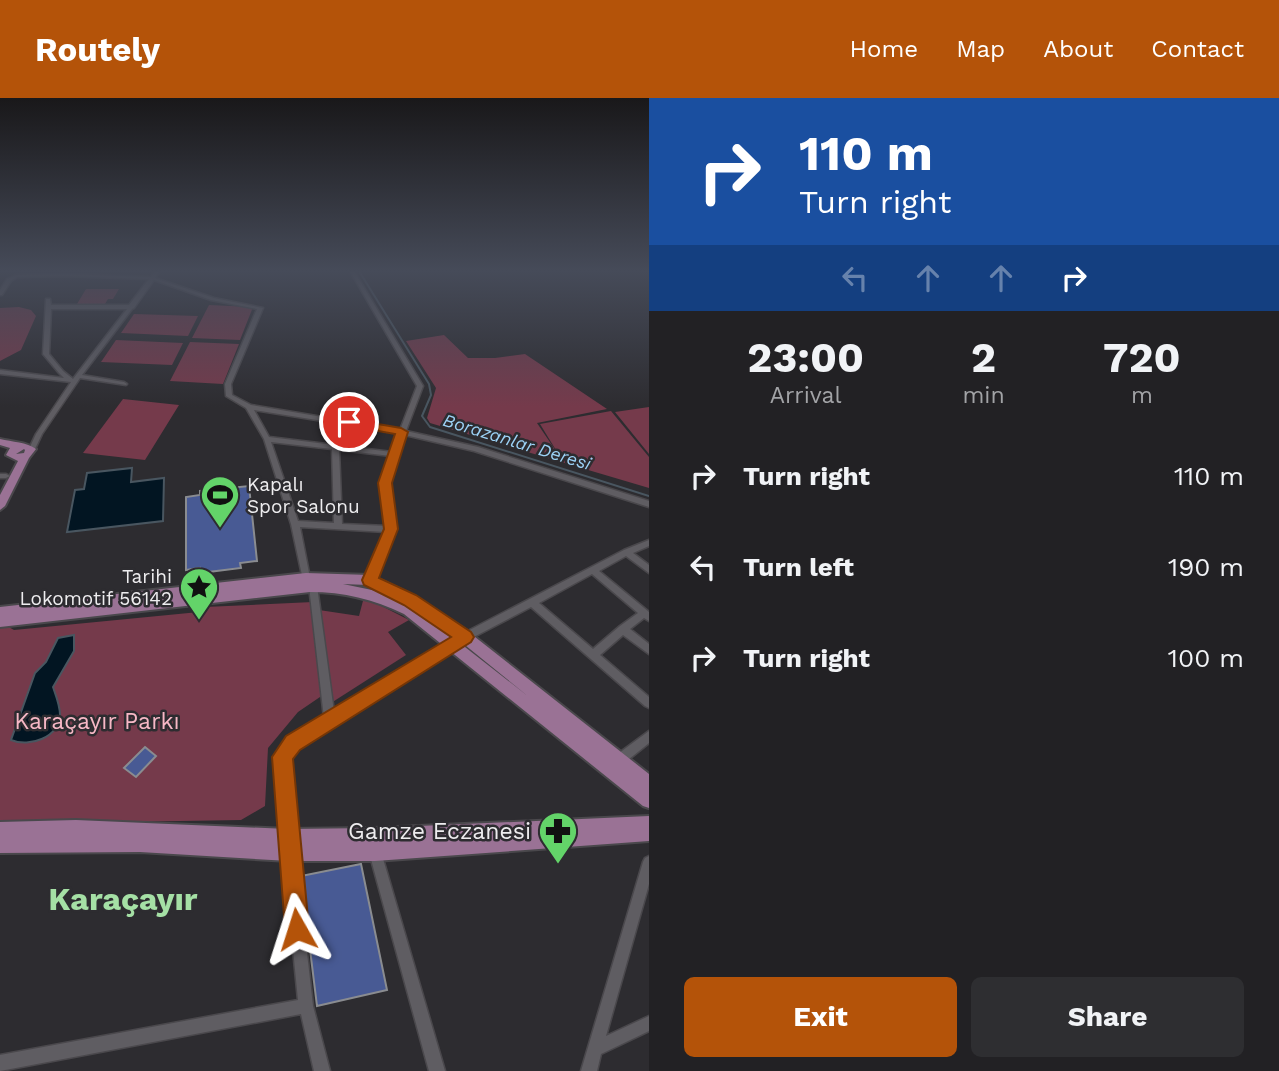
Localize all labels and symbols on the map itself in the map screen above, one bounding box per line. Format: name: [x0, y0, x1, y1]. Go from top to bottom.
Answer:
pin: [319, 392, 379, 452]
water label: Borazanlar Deresi: [441, 409, 595, 474]
place label: Kapalı Spor Salonu: [247, 473, 360, 518]
sports icon: Kapalı Spor Salonu: [199, 474, 241, 529]
place label: Tarihi Lokomotif 56142: [19, 565, 172, 610]
place icon: Tarihi Lokomotif 56142: [178, 566, 220, 621]
park label: Karaçayır Parkı: [14, 708, 180, 735]
pharmacy icon: Gamze Eczanesi: [537, 810, 579, 865]
place label: Gamze Eczanesi: [348, 818, 531, 845]
district label: Karaçayır: [48, 880, 198, 918]
position arrow: [260, 892, 334, 966]

